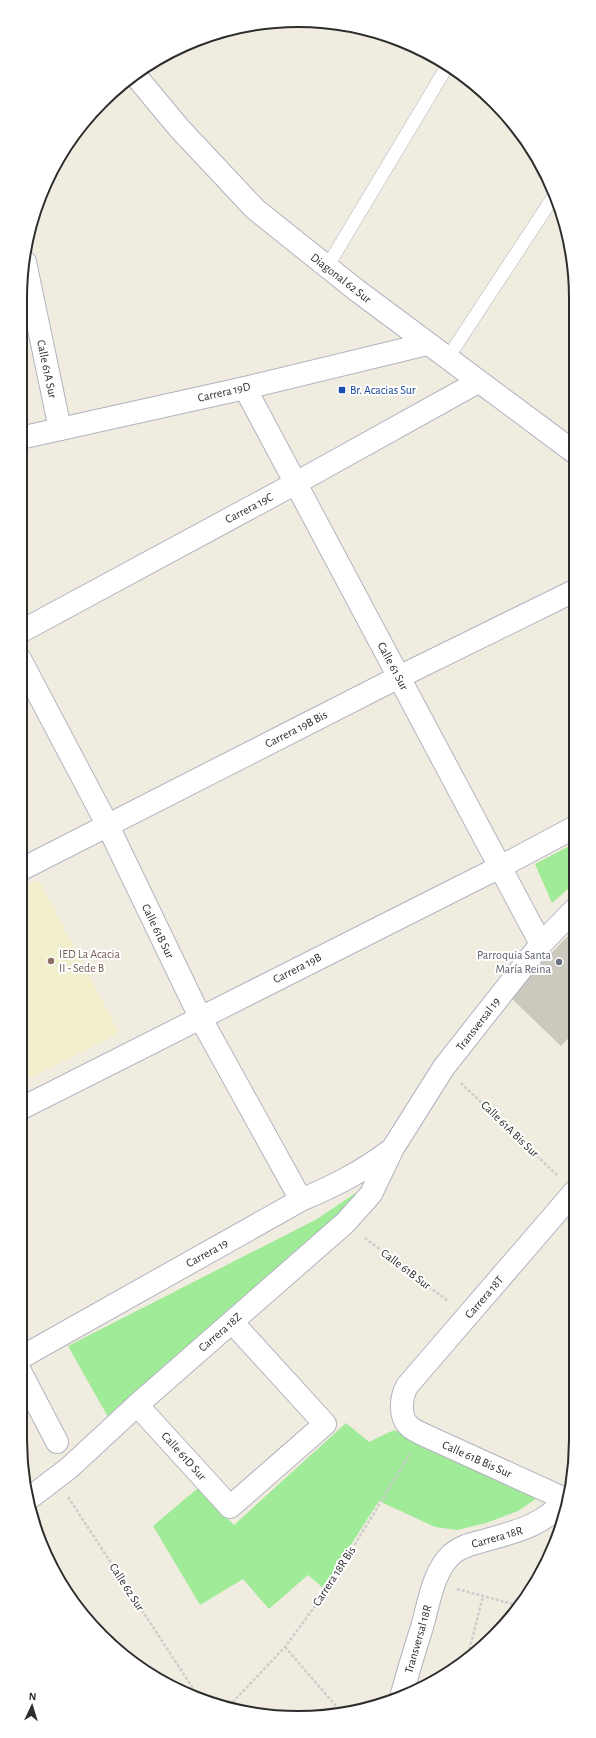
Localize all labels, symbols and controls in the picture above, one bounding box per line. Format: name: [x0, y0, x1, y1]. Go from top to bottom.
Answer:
street label: Diagonal 62 Sur: [308, 251, 374, 305]
street label: Calle 61A Sur: [35, 339, 59, 399]
street label: Carrera 19D: [196, 380, 252, 404]
place label: Br. Acacias Sur: [350, 384, 416, 396]
marker: Br. Acacias Sur: [337, 385, 347, 395]
street label: Carrera 19C: [223, 490, 275, 526]
street label: Calle 61 Sur: [375, 640, 411, 692]
street label: Carrera 19B Bis: [263, 708, 329, 750]
street label: Calle 61B Sur: [140, 902, 176, 960]
place label: IED La Acacia II - Sede B: [59, 948, 121, 974]
place label: Parroquia Santa María Reina: [477, 949, 551, 975]
street label: Carrera 19B: [271, 951, 323, 985]
marker: IED La Acacia II - Sede B: [46, 956, 56, 966]
marker: Parroquia Santa María Reina: [554, 957, 564, 967]
street label: Transversal 19: [454, 995, 503, 1053]
street label: Calle 61A Bis Sur: [479, 1099, 541, 1160]
street label: Carrera 19: [184, 1236, 230, 1269]
street label: Calle 61B Sur: [379, 1246, 433, 1292]
street label: Carrera 18T: [462, 1273, 506, 1321]
street label: Carrera 18Z: [196, 1310, 244, 1354]
street label: Calle 61D Sur: [159, 1430, 209, 1482]
street label: Calle 61B Bis Sur: [440, 1438, 514, 1480]
street label: Carrera 18R: [470, 1524, 524, 1550]
street label: Carrera 18R Bis: [310, 1544, 358, 1608]
street label: Calle 62 Sur: [107, 1561, 147, 1613]
street label: Transversal 18R: [402, 1603, 434, 1675]
north arrow: [12, 1686, 52, 1726]
text: N: [28, 1691, 37, 1702]

